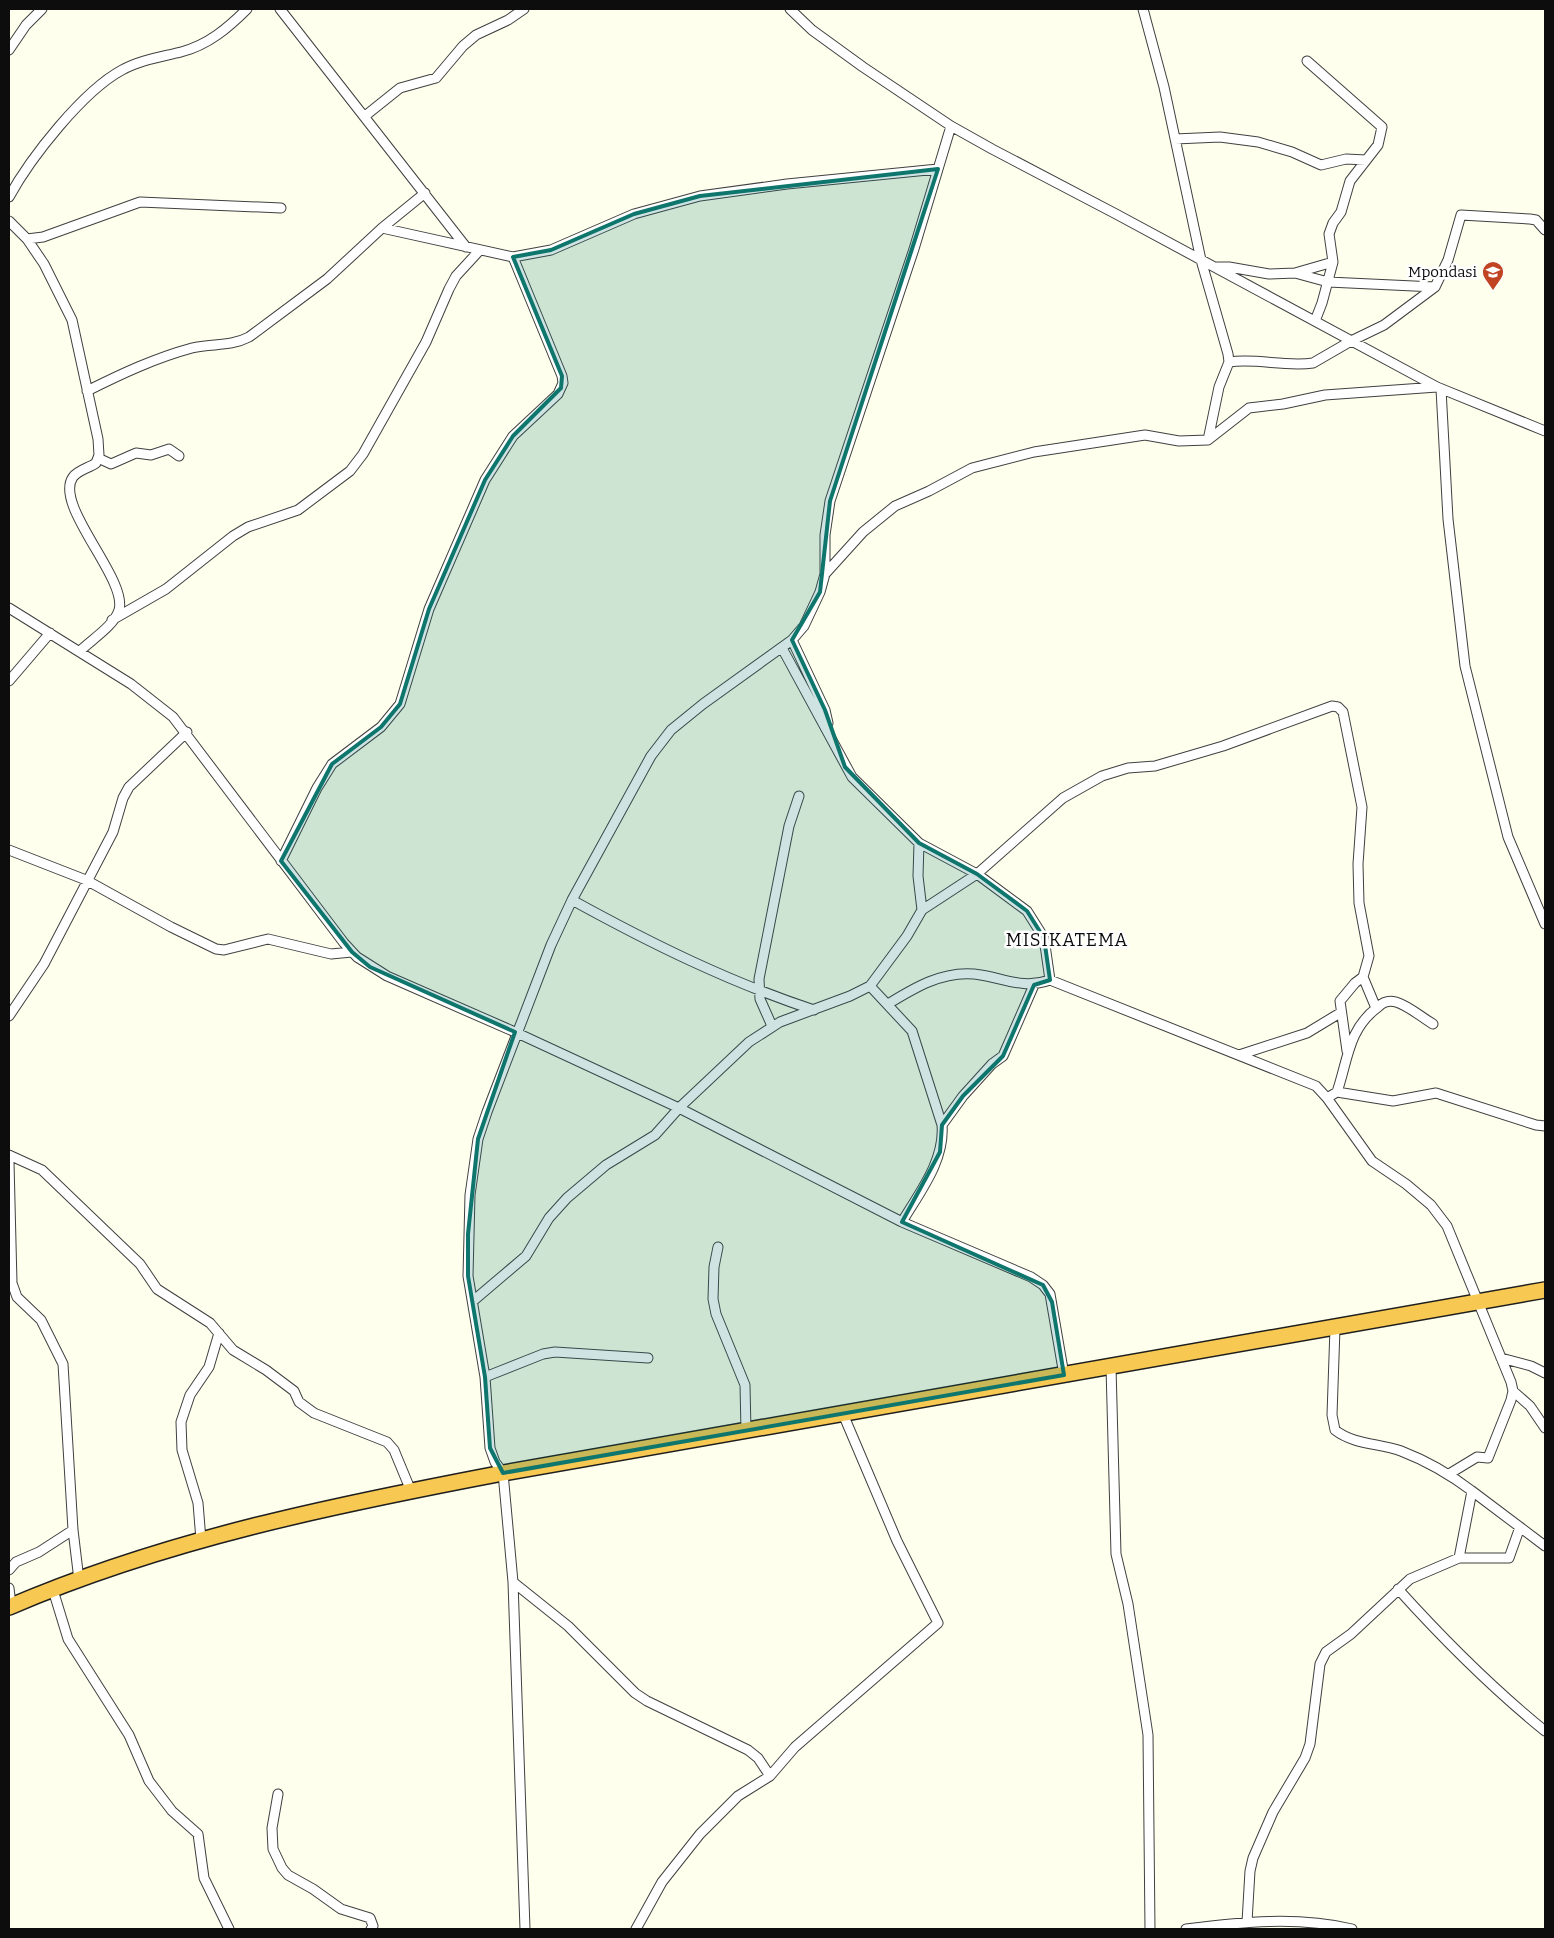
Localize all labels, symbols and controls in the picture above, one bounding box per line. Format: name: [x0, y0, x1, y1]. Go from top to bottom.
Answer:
school or university icon: Mpondasi: [1481, 260, 1505, 291]
place label: Mpondasi: [1408, 263, 1478, 281]
district label: MISIKATEMA: [1006, 929, 1128, 951]

